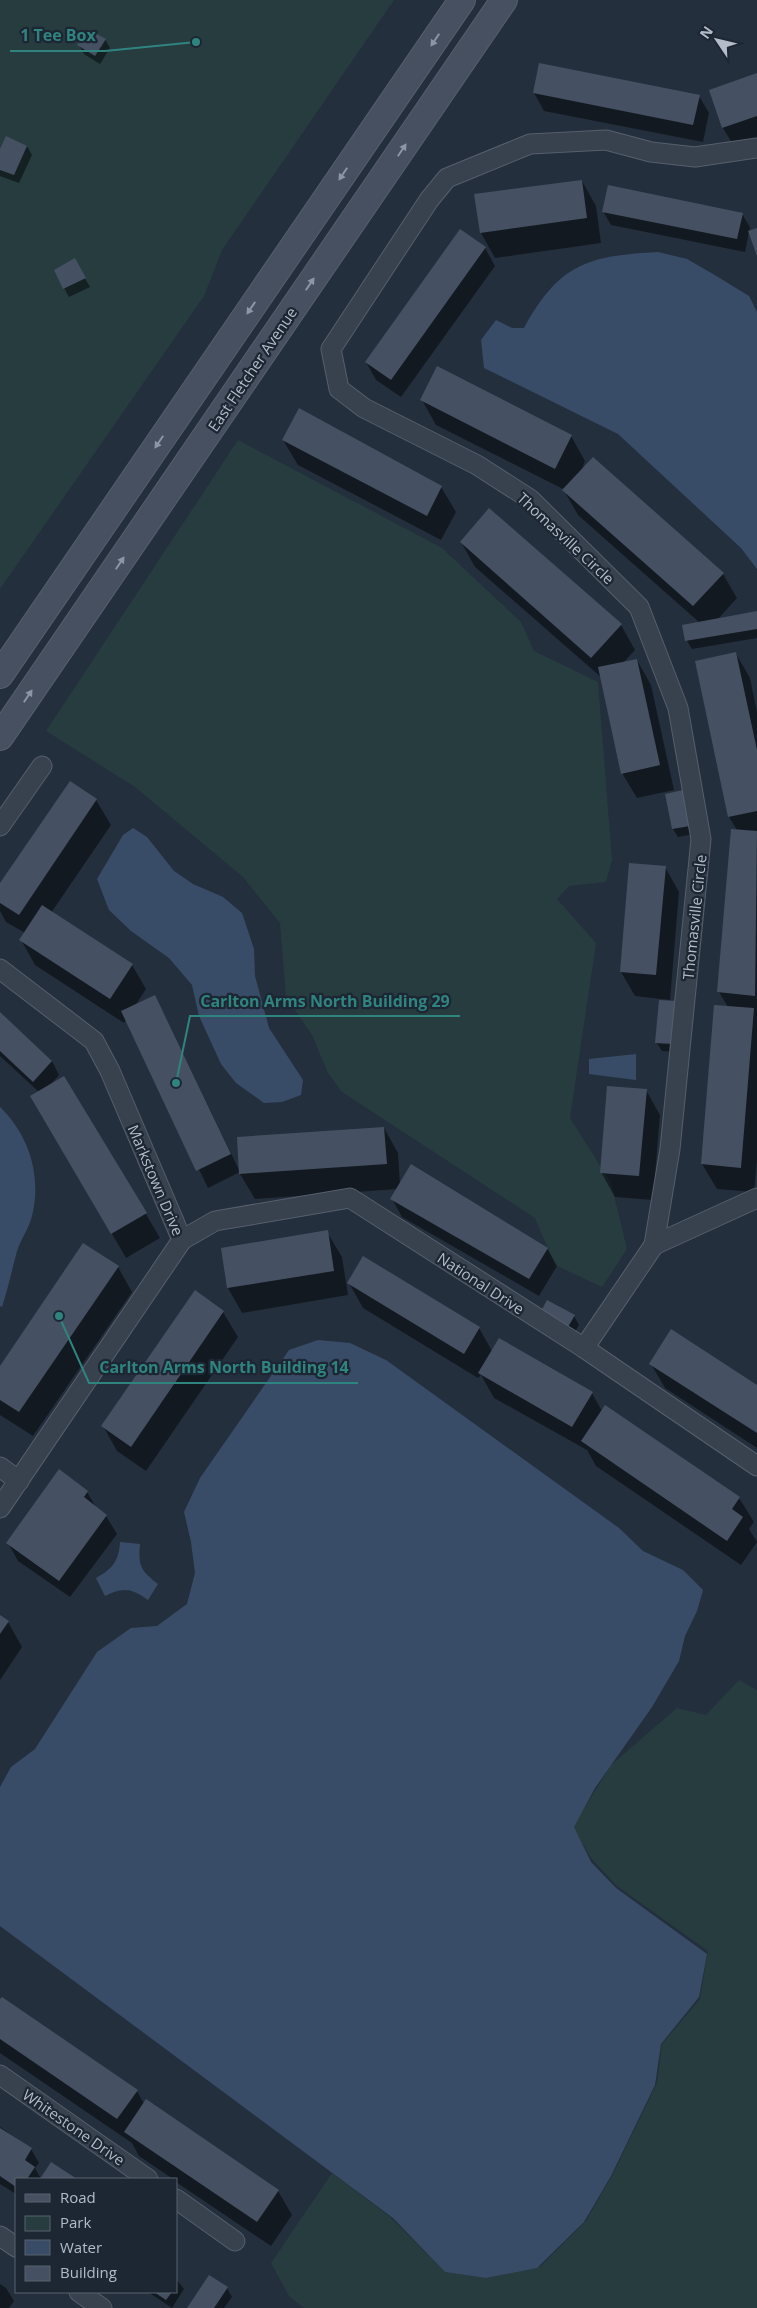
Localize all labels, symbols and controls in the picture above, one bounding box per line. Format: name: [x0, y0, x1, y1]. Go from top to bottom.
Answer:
north arrow: [692, 15, 742, 65]
callout: 1 Tee Box: [10, 20, 105, 51]
text: N: [695, 22, 717, 42]
text: 1 Tee Box: [20, 24, 97, 46]
one-way arrow: [430, 33, 440, 47]
one-way arrow: [397, 143, 407, 157]
one-way arrow: [338, 167, 348, 181]
one-way arrow: [305, 277, 315, 291]
one-way arrow: [246, 301, 256, 315]
street label: East Fletcher Avenue: [203, 303, 301, 435]
one-way arrow: [154, 436, 164, 449]
street label: Thomasville Circle: [513, 488, 619, 588]
one-way arrow: [115, 556, 124, 569]
one-way arrow: [23, 690, 33, 703]
street label: Thomasville Circle: [677, 853, 711, 981]
callout: Carlton Arms North Building 29: [190, 985, 460, 1016]
text: Carlton Arms North Building 29: [200, 990, 450, 1012]
street label: Markstown Drive: [124, 1121, 188, 1239]
street label: National Drive: [434, 1247, 528, 1319]
callout: Carlton Arms North Building 14: [89, 1352, 358, 1383]
text: Carlton Arms North Building 14: [99, 1356, 349, 1378]
street label: Whitestone Drive: [19, 2084, 129, 2170]
legend: [15, 2178, 178, 2293]
text: Road: [60, 2187, 96, 2207]
text: Park: [60, 2212, 91, 2232]
text: Water: [60, 2237, 102, 2257]
text: Building: [60, 2262, 117, 2282]

